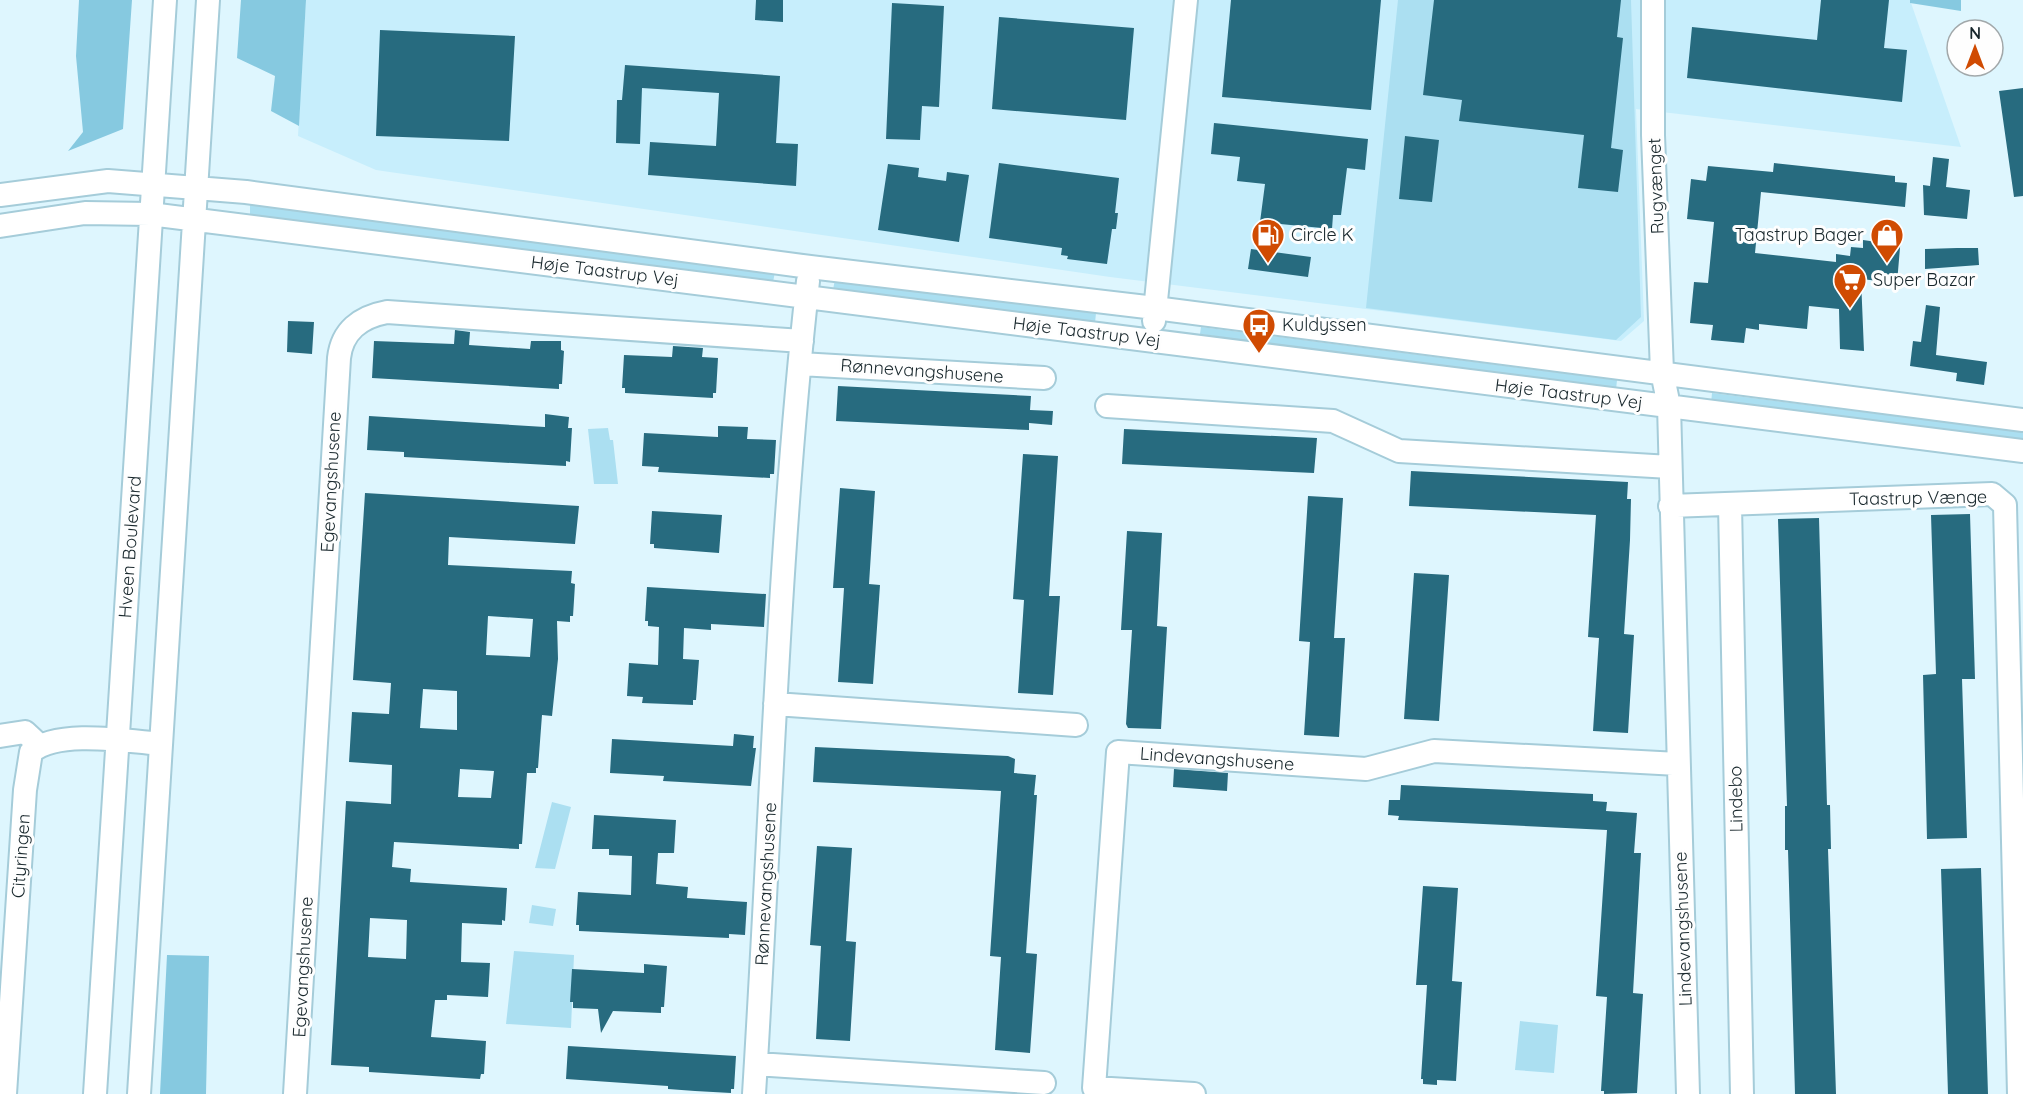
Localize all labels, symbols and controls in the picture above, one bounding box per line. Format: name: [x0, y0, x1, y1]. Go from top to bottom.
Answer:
north arrow: [1945, 18, 2005, 78]
text: N: [1969, 23, 1981, 43]
street label: Rugvænget: [1642, 137, 1669, 235]
fuel station icon: Circle K: [1250, 217, 1286, 264]
shop icon: Taastrup Bager: [1869, 217, 1905, 264]
place label: Circle K: [1291, 223, 1354, 246]
place label: Taastrup Bager: [1735, 223, 1864, 246]
street label: Høje Taastrup Vej: [530, 250, 680, 291]
supermarket icon: Super Bazar: [1832, 262, 1868, 309]
place label: Super Bazar: [1873, 268, 1975, 291]
bus stop icon: Kuldyssen: [1241, 307, 1277, 354]
street label: Høje Taastrup Vej: [1012, 311, 1162, 352]
place label: Kuldyssen: [1282, 313, 1367, 336]
street label: Rønnevangshusene: [840, 353, 1005, 388]
street label: Høje Taastrup Vej: [1494, 373, 1644, 414]
street label: Egevangshusene: [315, 411, 346, 553]
street label: Hveen Boulevard: [113, 475, 146, 619]
street label: Taastrup Vænge: [1849, 485, 1987, 510]
street label: Lindevangshusene: [1139, 742, 1295, 775]
street label: Lindebo: [1723, 765, 1748, 833]
street label: Rønnevangshusene: [750, 802, 781, 966]
street label: Cityringen: [6, 813, 35, 899]
street label: Lindevangshusene: [1668, 851, 1697, 1007]
street label: Egevangshusene: [287, 896, 318, 1038]

